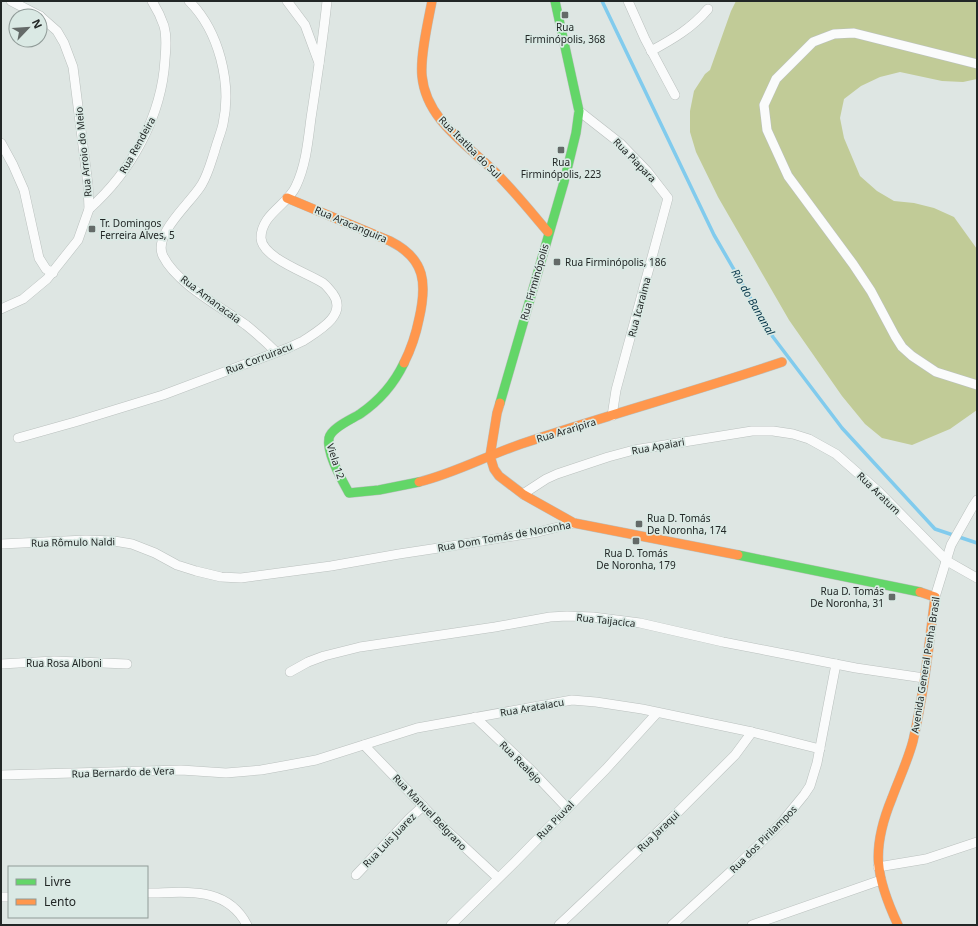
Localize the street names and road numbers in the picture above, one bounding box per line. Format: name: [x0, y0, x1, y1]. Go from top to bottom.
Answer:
street label: Rua Arroio do Meio: [71, 106, 95, 198]
street label: Rua Itatiba do Sul: [436, 113, 504, 181]
street label: Rua Rendeira: [116, 114, 158, 176]
street label: Rua Piapara: [610, 135, 660, 185]
street label: Rua Aracanguira: [313, 202, 389, 246]
street label: Rua Firminópolis: [516, 242, 552, 322]
street label: Rua Amanacaia: [178, 272, 244, 326]
street label: Rua Icaraima: [624, 275, 654, 339]
street label: Rua Corruiracu: [224, 339, 294, 377]
street label: Rua Araripira: [535, 414, 597, 446]
street label: Rua Apaiari: [630, 434, 686, 458]
street label: Viela 12: [324, 442, 348, 481]
street label: Rua Aratum: [854, 469, 904, 517]
street label: Rua Dom Tomás de Noronha: [436, 517, 572, 555]
street label: Rua Rômulo Naldi: [31, 534, 115, 550]
street label: Avenida General Penha Brasil: [907, 596, 943, 734]
street label: Rua Taijacica: [576, 610, 636, 630]
street label: Rua Rosa Alboni: [26, 656, 102, 670]
street label: Rua Arataiacu: [499, 694, 565, 720]
street label: Rua Realejo: [497, 738, 545, 786]
street label: Rua Bernardo de Vera: [71, 763, 175, 781]
street label: Rua Manuel Belgrano: [390, 771, 470, 853]
street label: Rua Piuval: [533, 798, 577, 842]
street label: Rua dos Pirilampos: [726, 802, 800, 876]
street label: Rua Jaraqui: [634, 807, 682, 855]
street label: Rua Luis Juarez: [359, 810, 419, 870]

